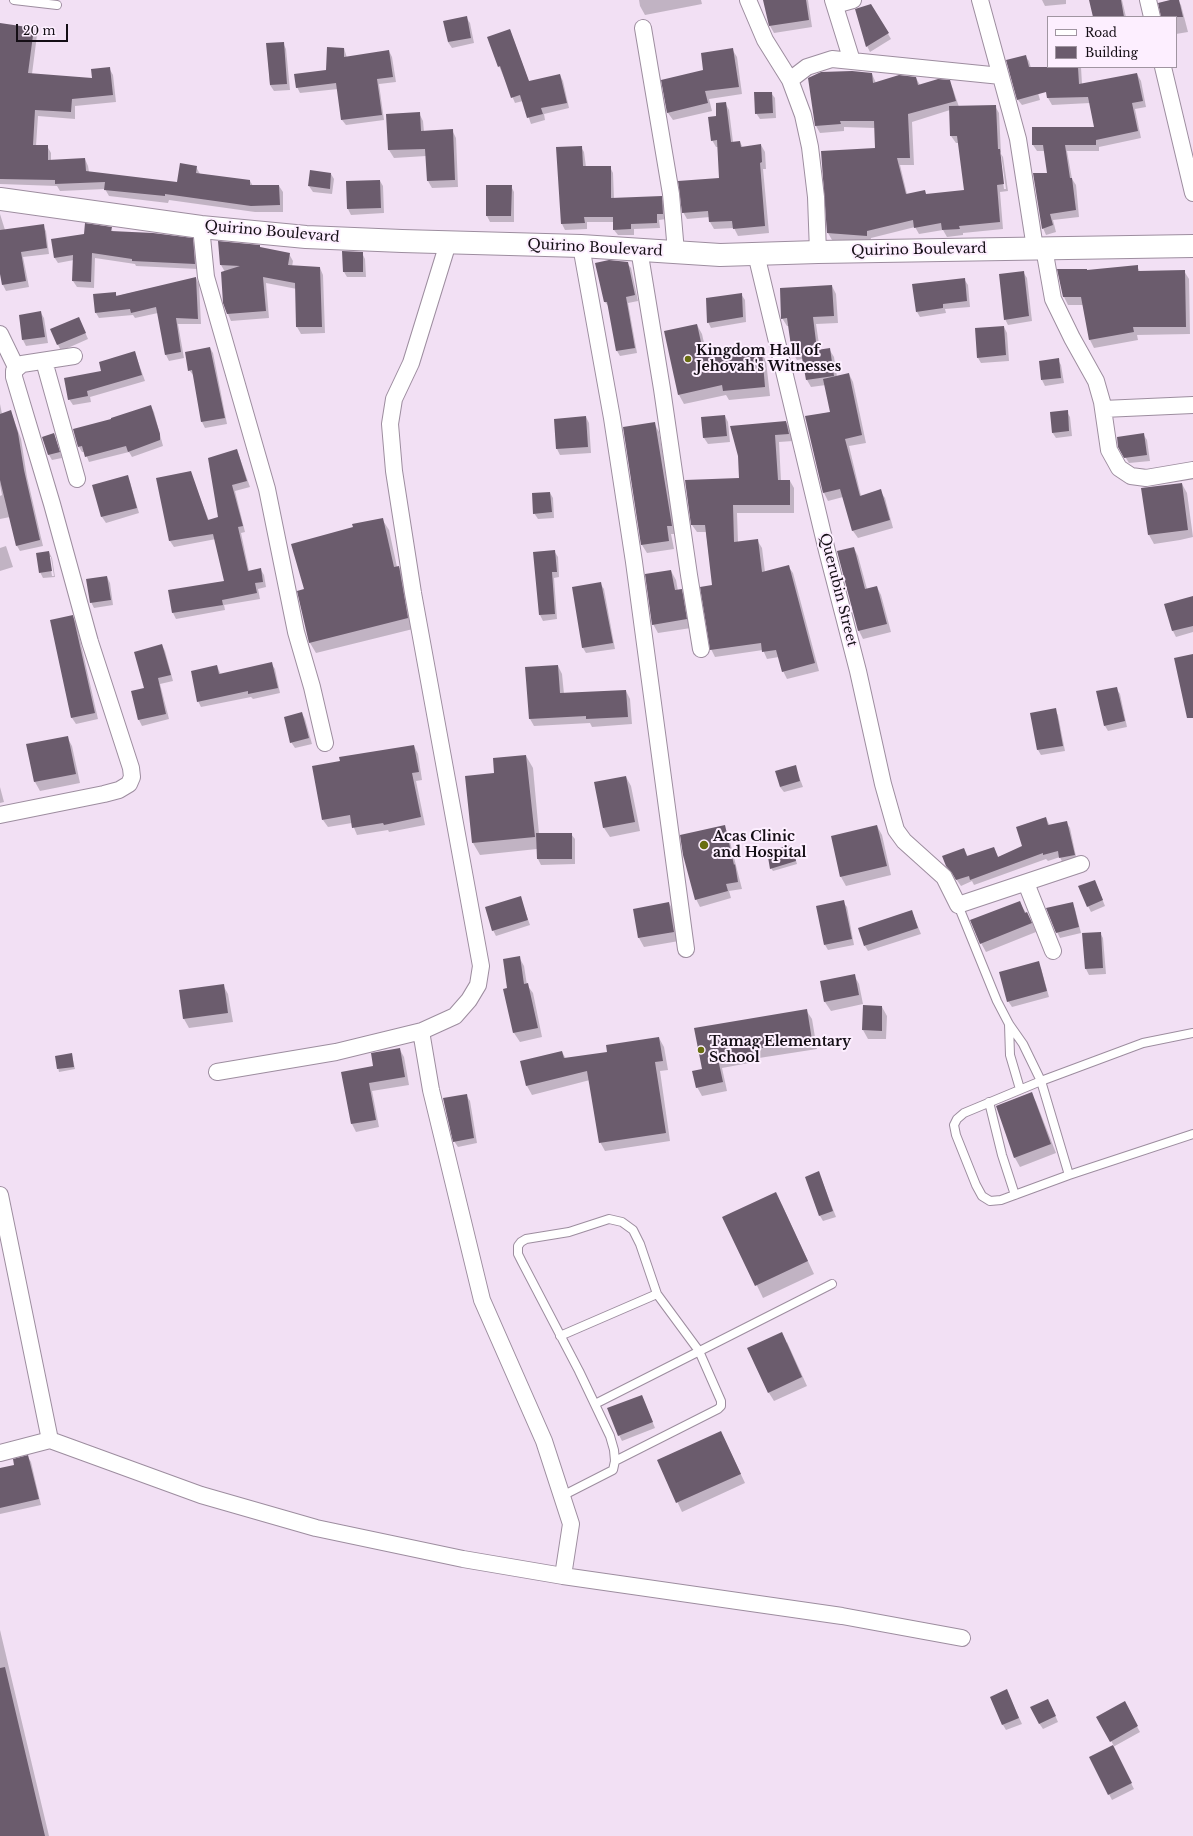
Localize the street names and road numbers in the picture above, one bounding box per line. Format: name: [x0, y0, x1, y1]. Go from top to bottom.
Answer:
street label: Quirino Boulevard: [204, 218, 340, 246]
street label: Quirino Boulevard: [527, 236, 663, 260]
street label: Quirino Boulevard: [851, 240, 987, 260]
street label: Querubin Street: [816, 531, 860, 649]

